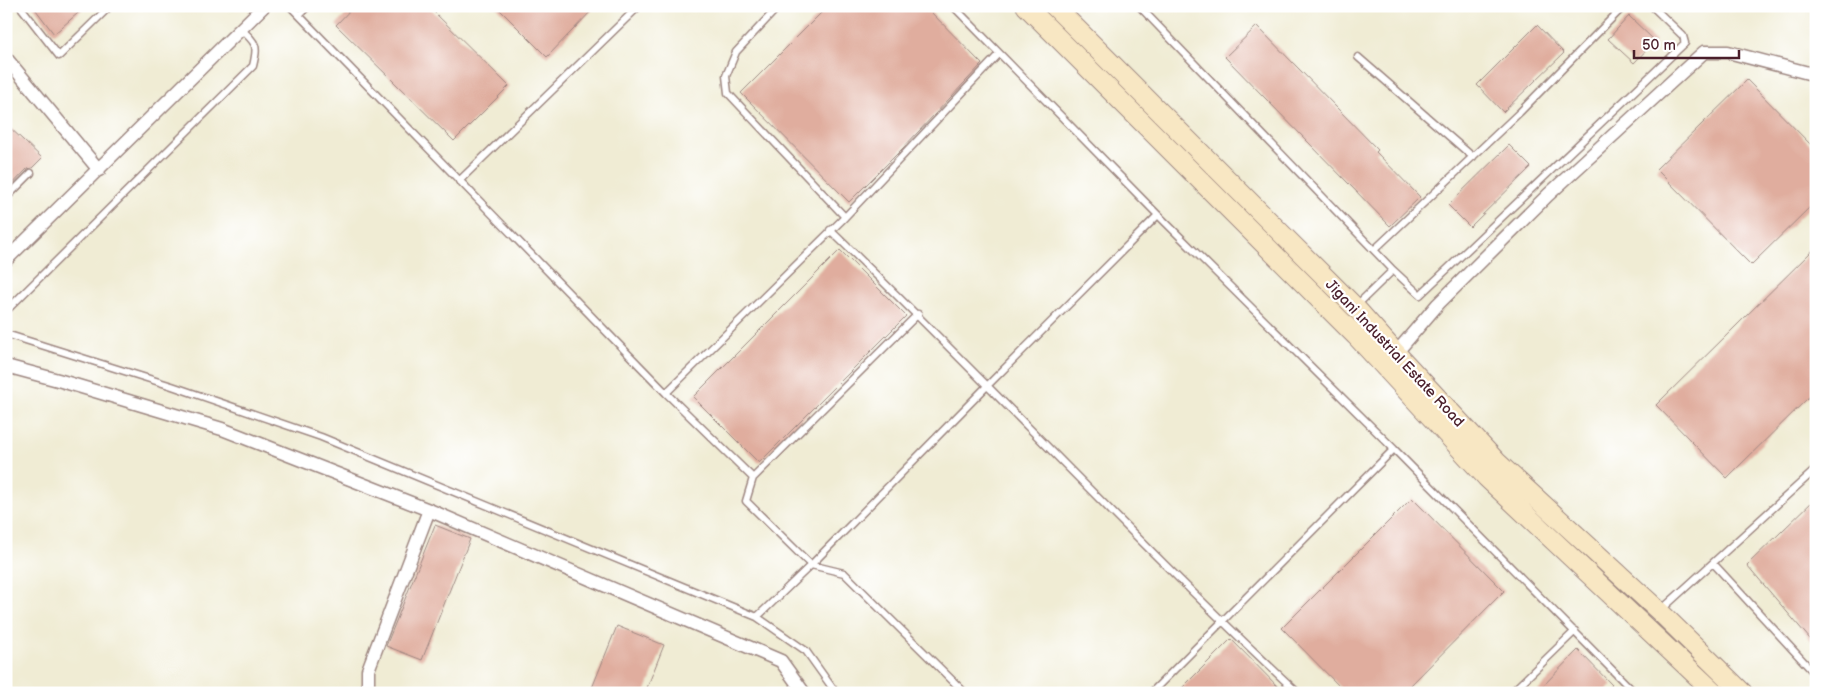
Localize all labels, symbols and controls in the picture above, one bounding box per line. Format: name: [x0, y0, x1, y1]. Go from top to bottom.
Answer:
scale bar: [1634, 28, 1740, 60]
text: 50 m: [1642, 36, 1676, 55]
street label: Jigani Industrial Estate Road: [1321, 276, 1468, 431]

